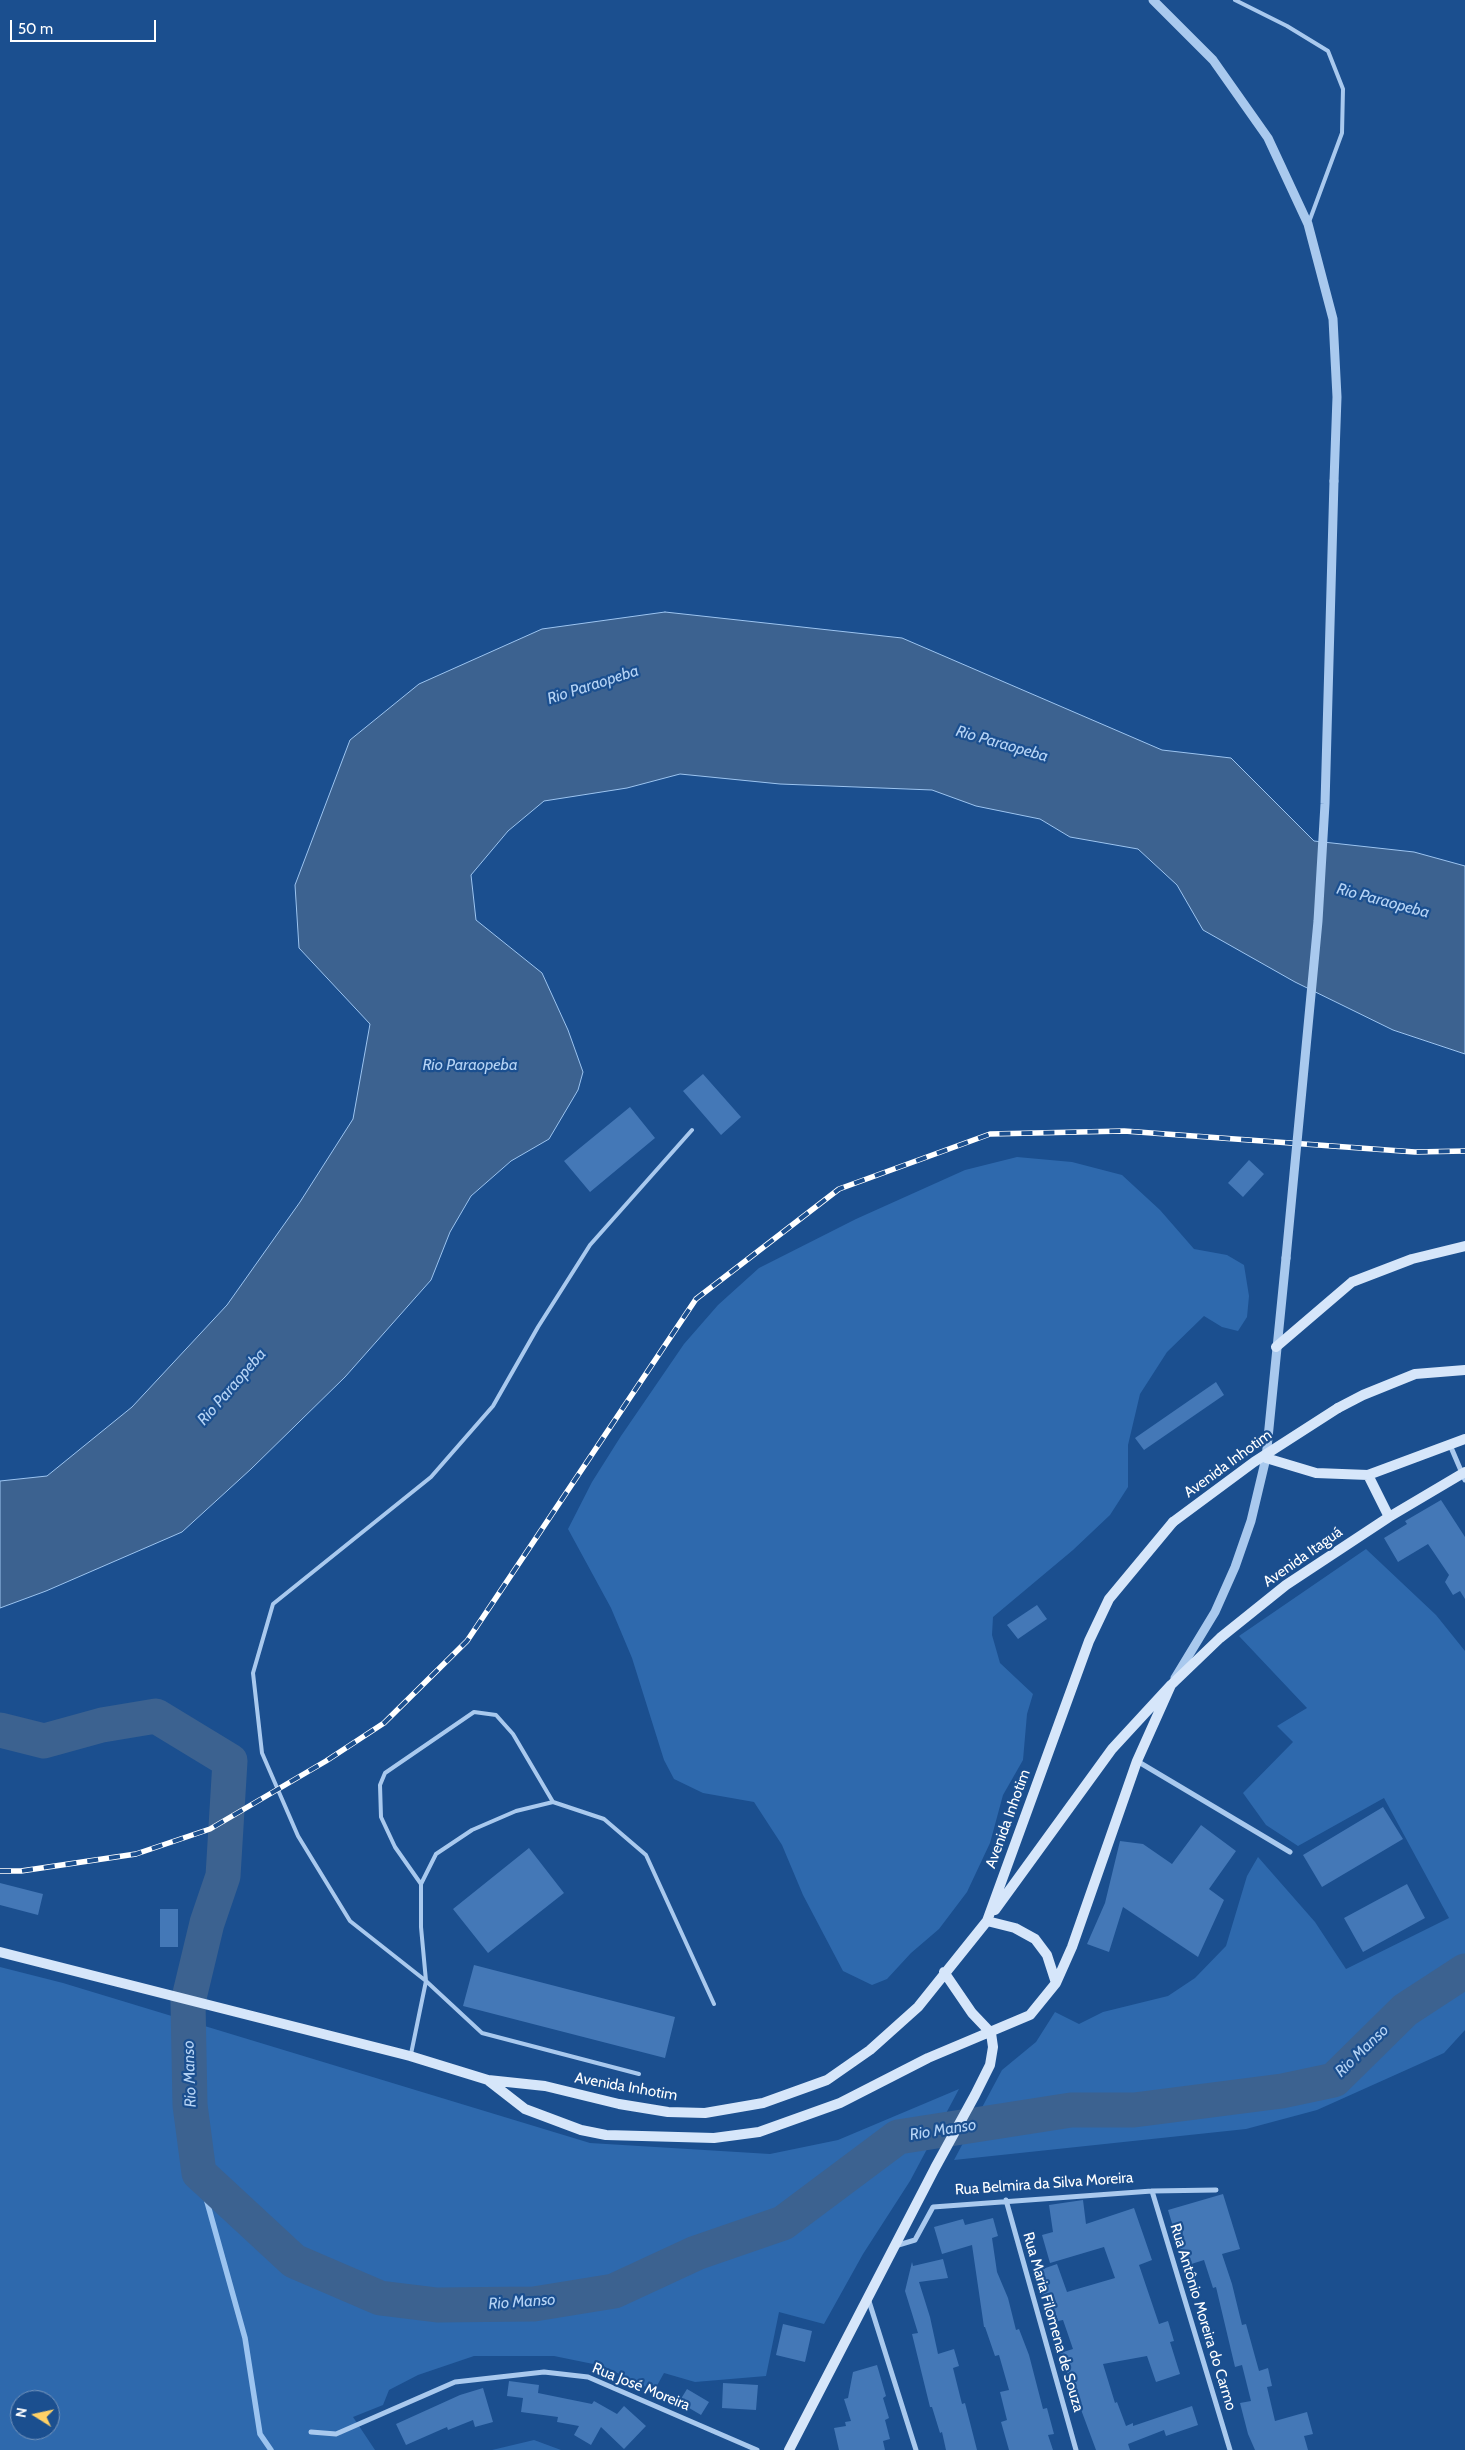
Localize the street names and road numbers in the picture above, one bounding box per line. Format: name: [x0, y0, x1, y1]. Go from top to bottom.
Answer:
street label: Avenida Inhotim: [1181, 1426, 1275, 1502]
street label: Avenida Itaguá: [1260, 1523, 1346, 1591]
street label: Avenida Inhotim: [982, 1767, 1034, 1871]
street label: Avenida Inhotim: [573, 2069, 679, 2105]
street label: Rua Belmira da Silva Moreira: [954, 2169, 1134, 2199]
street label: Rua Antônio Moreira do Carmo: [1166, 2221, 1240, 2413]
street label: Rua Maria Filomena de Souza: [1019, 2230, 1087, 2414]
street label: Rua José Moreira: [589, 2359, 693, 2415]

